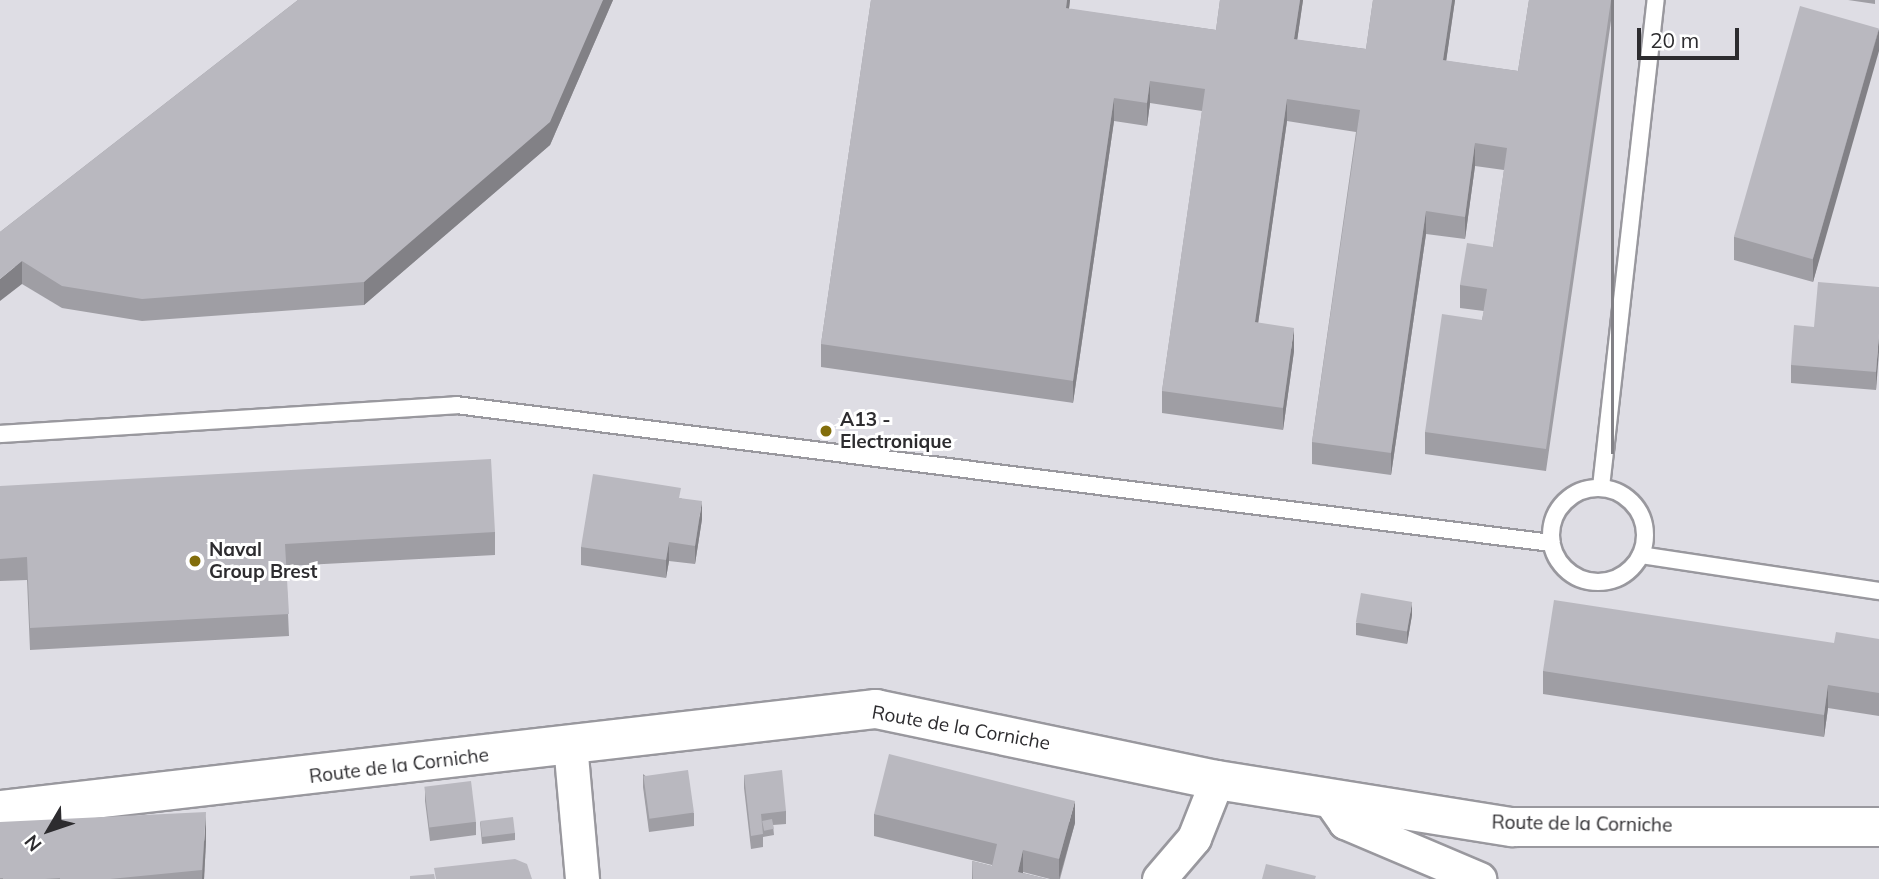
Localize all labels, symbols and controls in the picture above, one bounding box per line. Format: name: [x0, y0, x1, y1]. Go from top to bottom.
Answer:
scale bar: [1641, 14, 1742, 58]
text: 20 m: [1650, 27, 1699, 53]
place label: A13 - Electronique: [840, 409, 952, 453]
marker: A13 - Electronique: [818, 423, 834, 439]
place label: Naval Group Brest: [209, 539, 317, 583]
marker: Naval Group Brest: [187, 553, 203, 569]
street label: Route de la Corniche: [870, 701, 1052, 755]
street label: Route de la Corniche: [308, 744, 490, 788]
north arrow: [14, 795, 84, 865]
street label: Route de la Corniche: [1491, 811, 1673, 837]
text: N: [19, 830, 47, 856]

